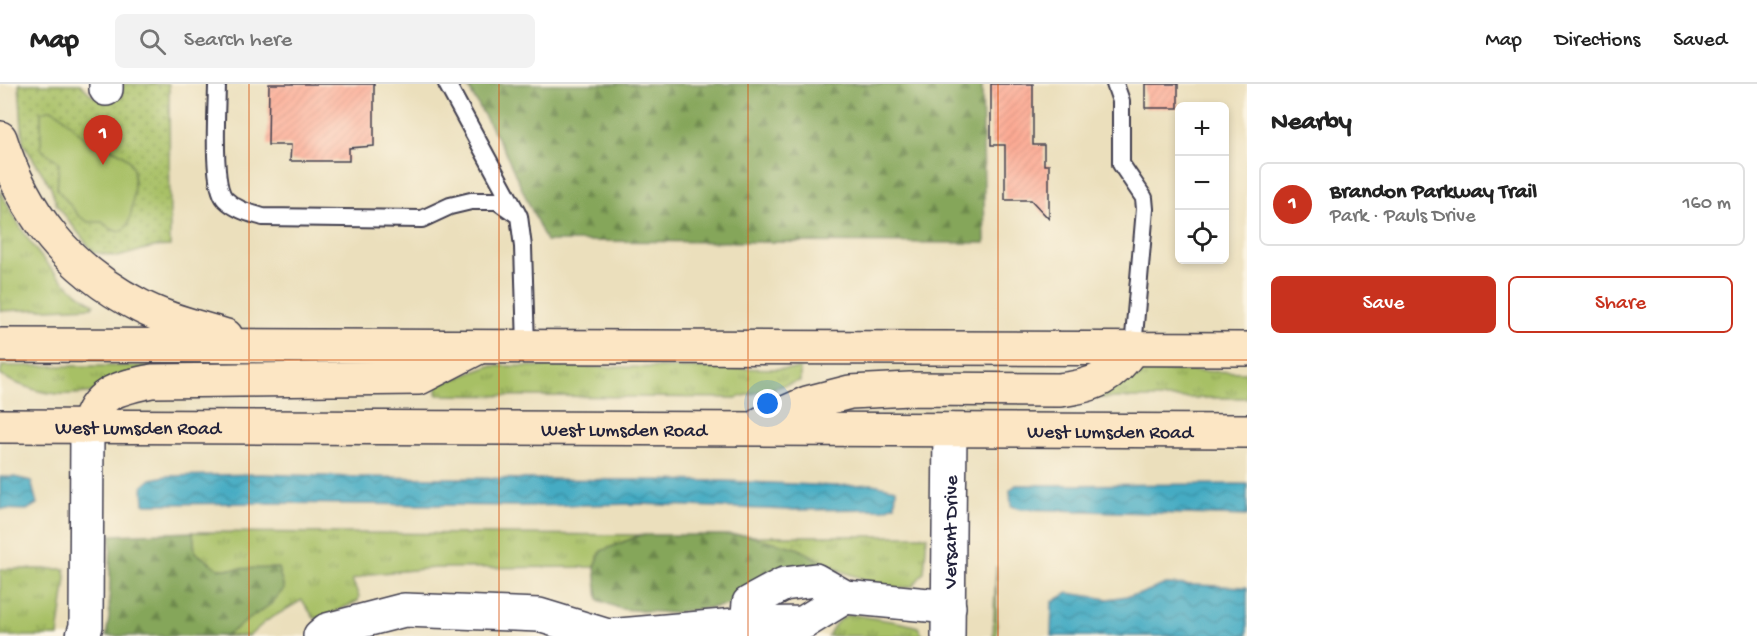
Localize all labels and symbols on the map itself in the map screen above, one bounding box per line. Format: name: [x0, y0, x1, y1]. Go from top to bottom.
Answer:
pin: 1: [84, 116, 122, 165]
your location: [753, 389, 782, 418]
street label: West Lumsden Road: [55, 418, 223, 442]
street label: West Lumsden Road: [541, 420, 709, 444]
street label: West Lumsden Road: [1027, 422, 1195, 446]
street label: Versant Drive: [940, 475, 965, 590]

